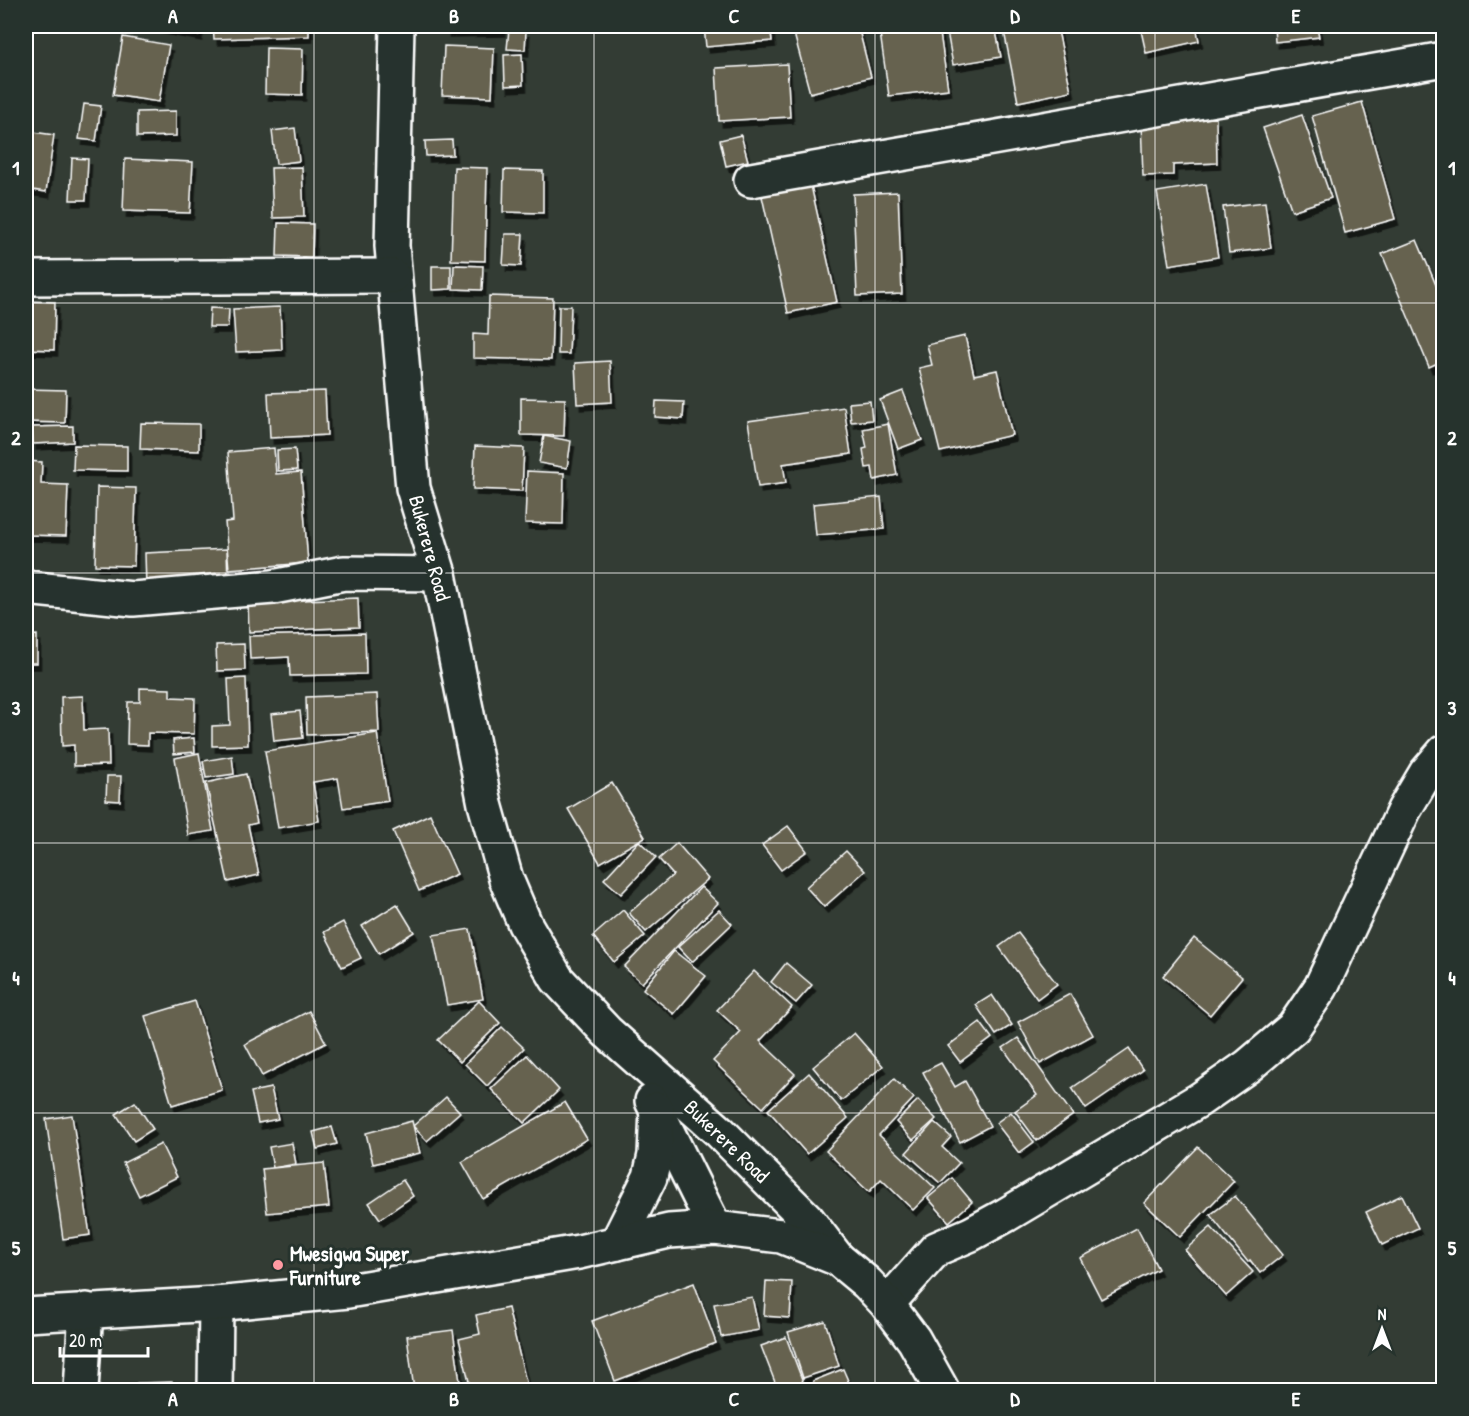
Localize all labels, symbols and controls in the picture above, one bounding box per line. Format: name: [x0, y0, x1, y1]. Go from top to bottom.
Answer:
text: A: [168, 2, 178, 29]
text: B: [449, 2, 459, 29]
text: C: [729, 2, 740, 29]
text: D: [1010, 2, 1020, 29]
text: E: [1292, 2, 1301, 29]
text: 1: [12, 154, 20, 181]
text: 1: [1448, 154, 1456, 181]
text: 2: [11, 424, 21, 451]
text: 2: [1447, 424, 1457, 451]
street label: Bukerere Road: [402, 492, 458, 604]
text: 3: [12, 694, 21, 721]
text: 3: [1448, 694, 1457, 721]
text: 4: [12, 964, 20, 991]
text: 4: [1448, 964, 1456, 991]
street label: Bukerere Road: [678, 1093, 776, 1189]
text: 5: [12, 1234, 21, 1261]
text: 5: [1448, 1234, 1457, 1261]
place label: Mwesigwa Super Furniture: [289, 1239, 410, 1292]
marker: Mwesigwa Super Furniture: [271, 1258, 285, 1272]
north arrow: [1352, 1299, 1412, 1359]
text: N: [1378, 1303, 1387, 1325]
scale bar: [60, 1320, 148, 1358]
text: 20 m: [69, 1328, 102, 1353]
text: A: [168, 1385, 178, 1412]
text: B: [449, 1385, 459, 1412]
text: C: [729, 1385, 740, 1412]
text: D: [1010, 1385, 1020, 1412]
text: E: [1292, 1385, 1301, 1412]

